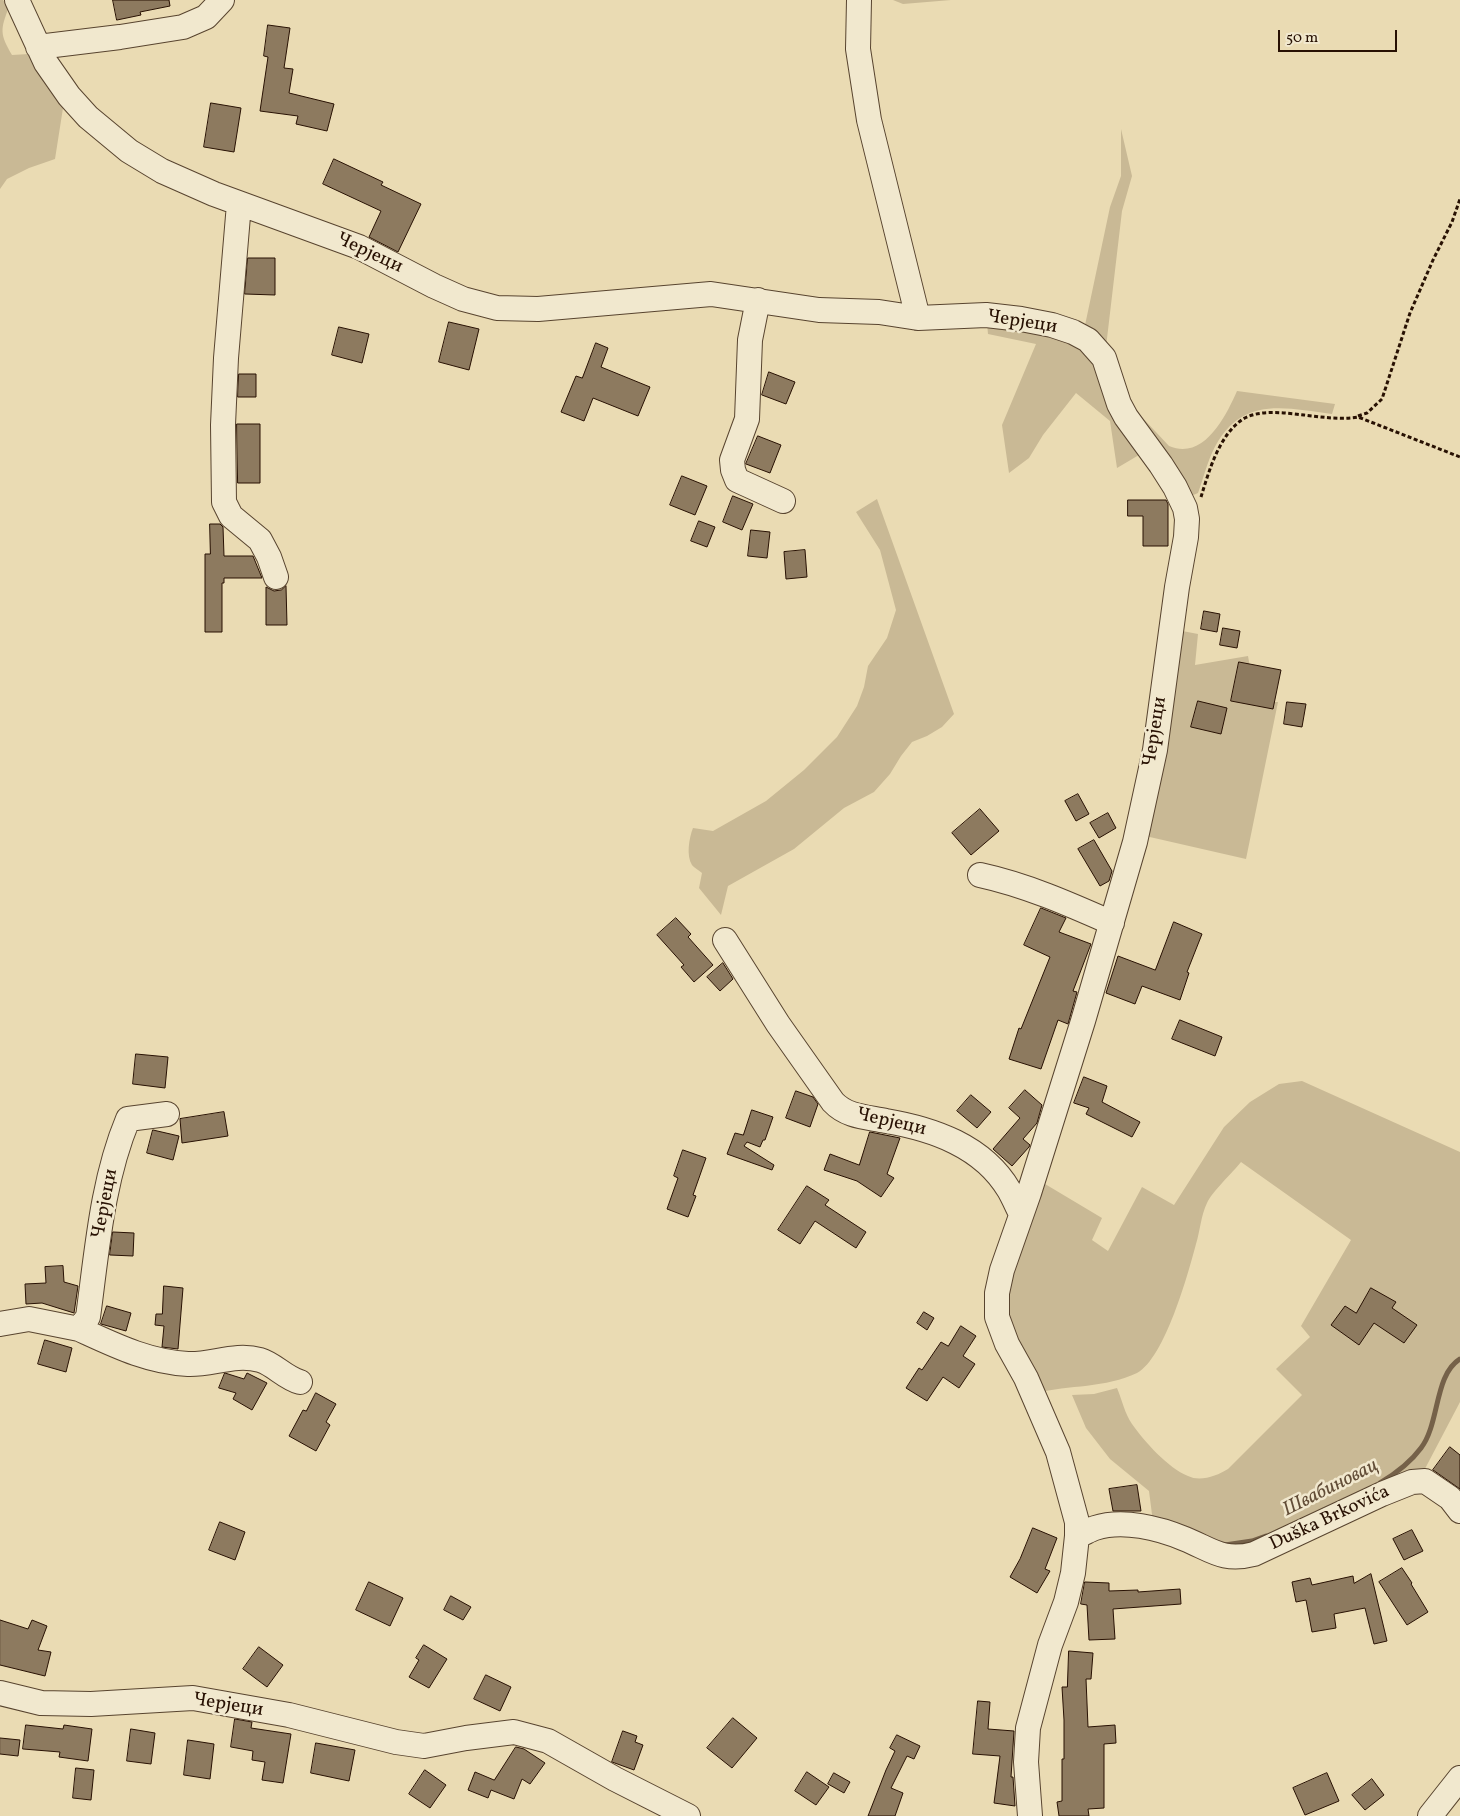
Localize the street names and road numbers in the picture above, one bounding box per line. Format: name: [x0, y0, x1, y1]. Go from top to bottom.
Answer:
street label: Черјеци: [332, 229, 406, 279]
street label: Черјеци: [985, 306, 1059, 340]
street label: Черјеци: [1139, 695, 1173, 769]
street label: Черјеци: [854, 1104, 928, 1142]
street label: Черјеци: [88, 1167, 124, 1241]
street label: Duška Brkovića: [1266, 1481, 1394, 1557]
street label: Черјеци: [191, 1689, 265, 1723]

